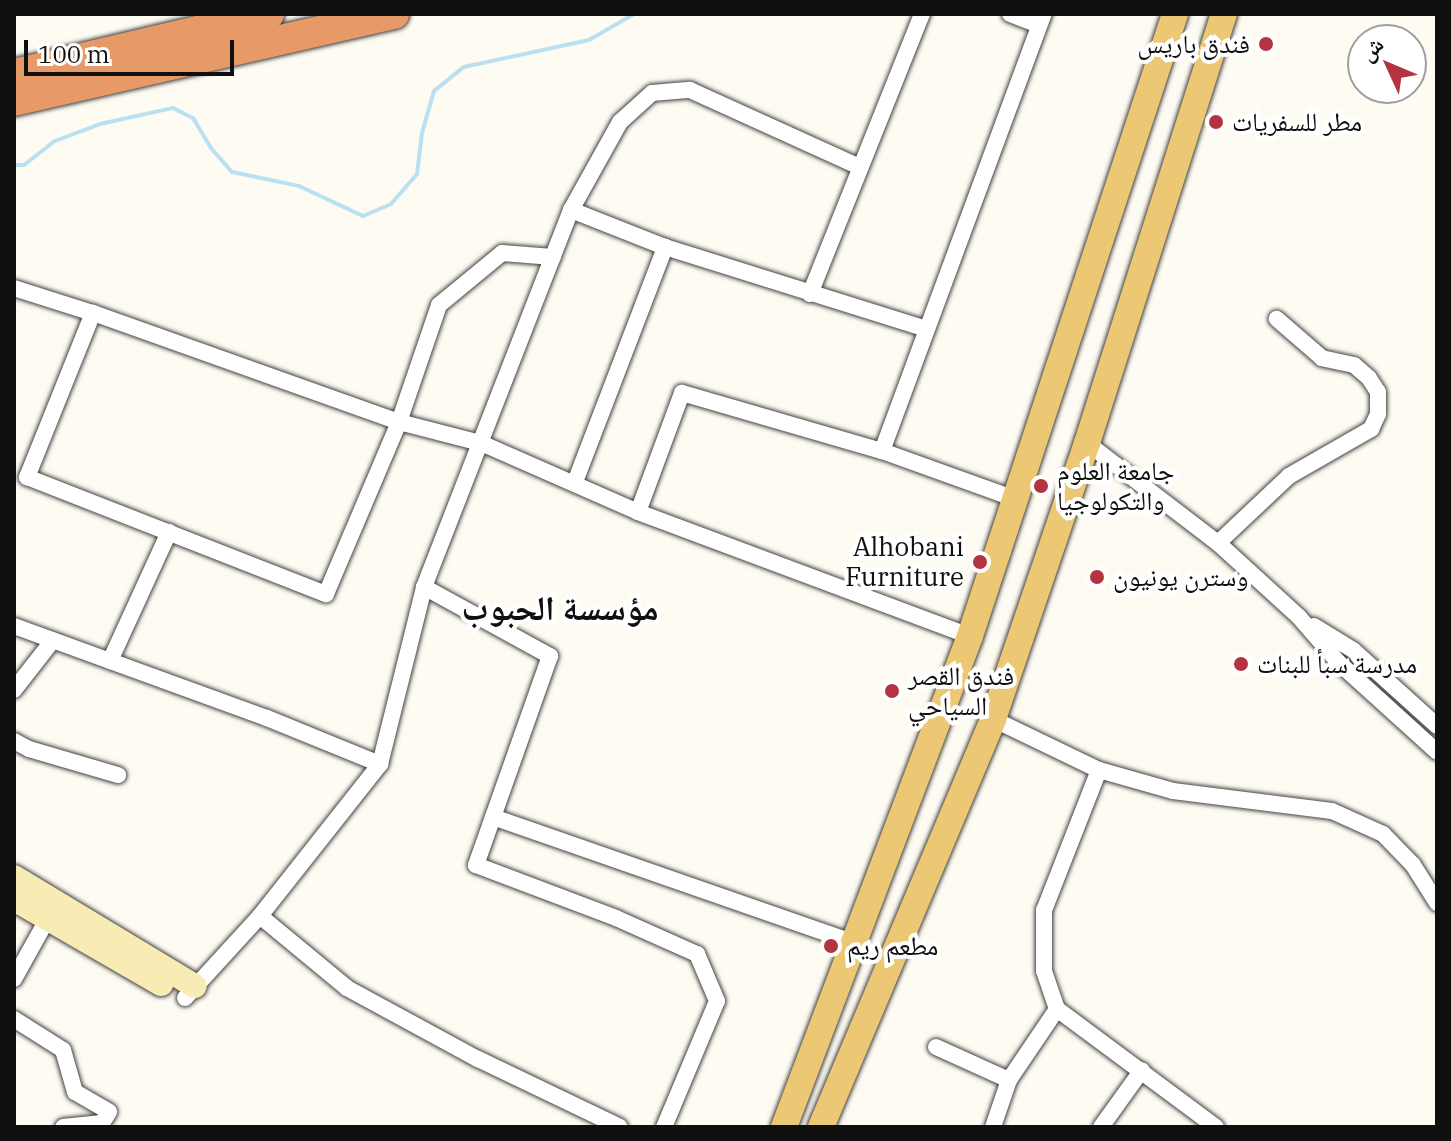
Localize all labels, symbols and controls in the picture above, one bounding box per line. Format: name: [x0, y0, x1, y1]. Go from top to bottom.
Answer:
scale bar: [28, 24, 238, 74]
north arrow: [1347, 24, 1427, 104]
place label: فندق باريس: [1137, 28, 1250, 60]
text: ش: [1352, 30, 1389, 67]
marker: فندق باريس: [1257, 35, 1275, 53]
text: 100 m: [38, 38, 110, 70]
place label: مطر للسفريات: [1232, 106, 1362, 138]
marker: مطر للسفريات: [1207, 113, 1225, 131]
place label: جامعة العلوم والتكولوجيا: [1057, 455, 1174, 516]
marker: جامعة العلوم والتكولوجيا: [1032, 477, 1050, 495]
place label: Alhobani Furniture: [845, 531, 964, 592]
marker: Alhobani Furniture: [971, 553, 989, 571]
place label: وسترن يونيون: [1113, 561, 1248, 593]
marker: وسترن يونيون: [1088, 568, 1106, 586]
district label: مؤسسة الحبوب: [461, 588, 659, 628]
place label: مدرسة سبأ للبنات: [1257, 648, 1417, 680]
marker: مدرسة سبأ للبنات: [1232, 655, 1250, 673]
place label: فندق القصر السياحي: [908, 660, 1014, 722]
marker: فندق القصر السياحي: [883, 682, 901, 700]
place label: مطعم ريم: [847, 930, 938, 962]
marker: مطعم ريم: [822, 937, 840, 955]

